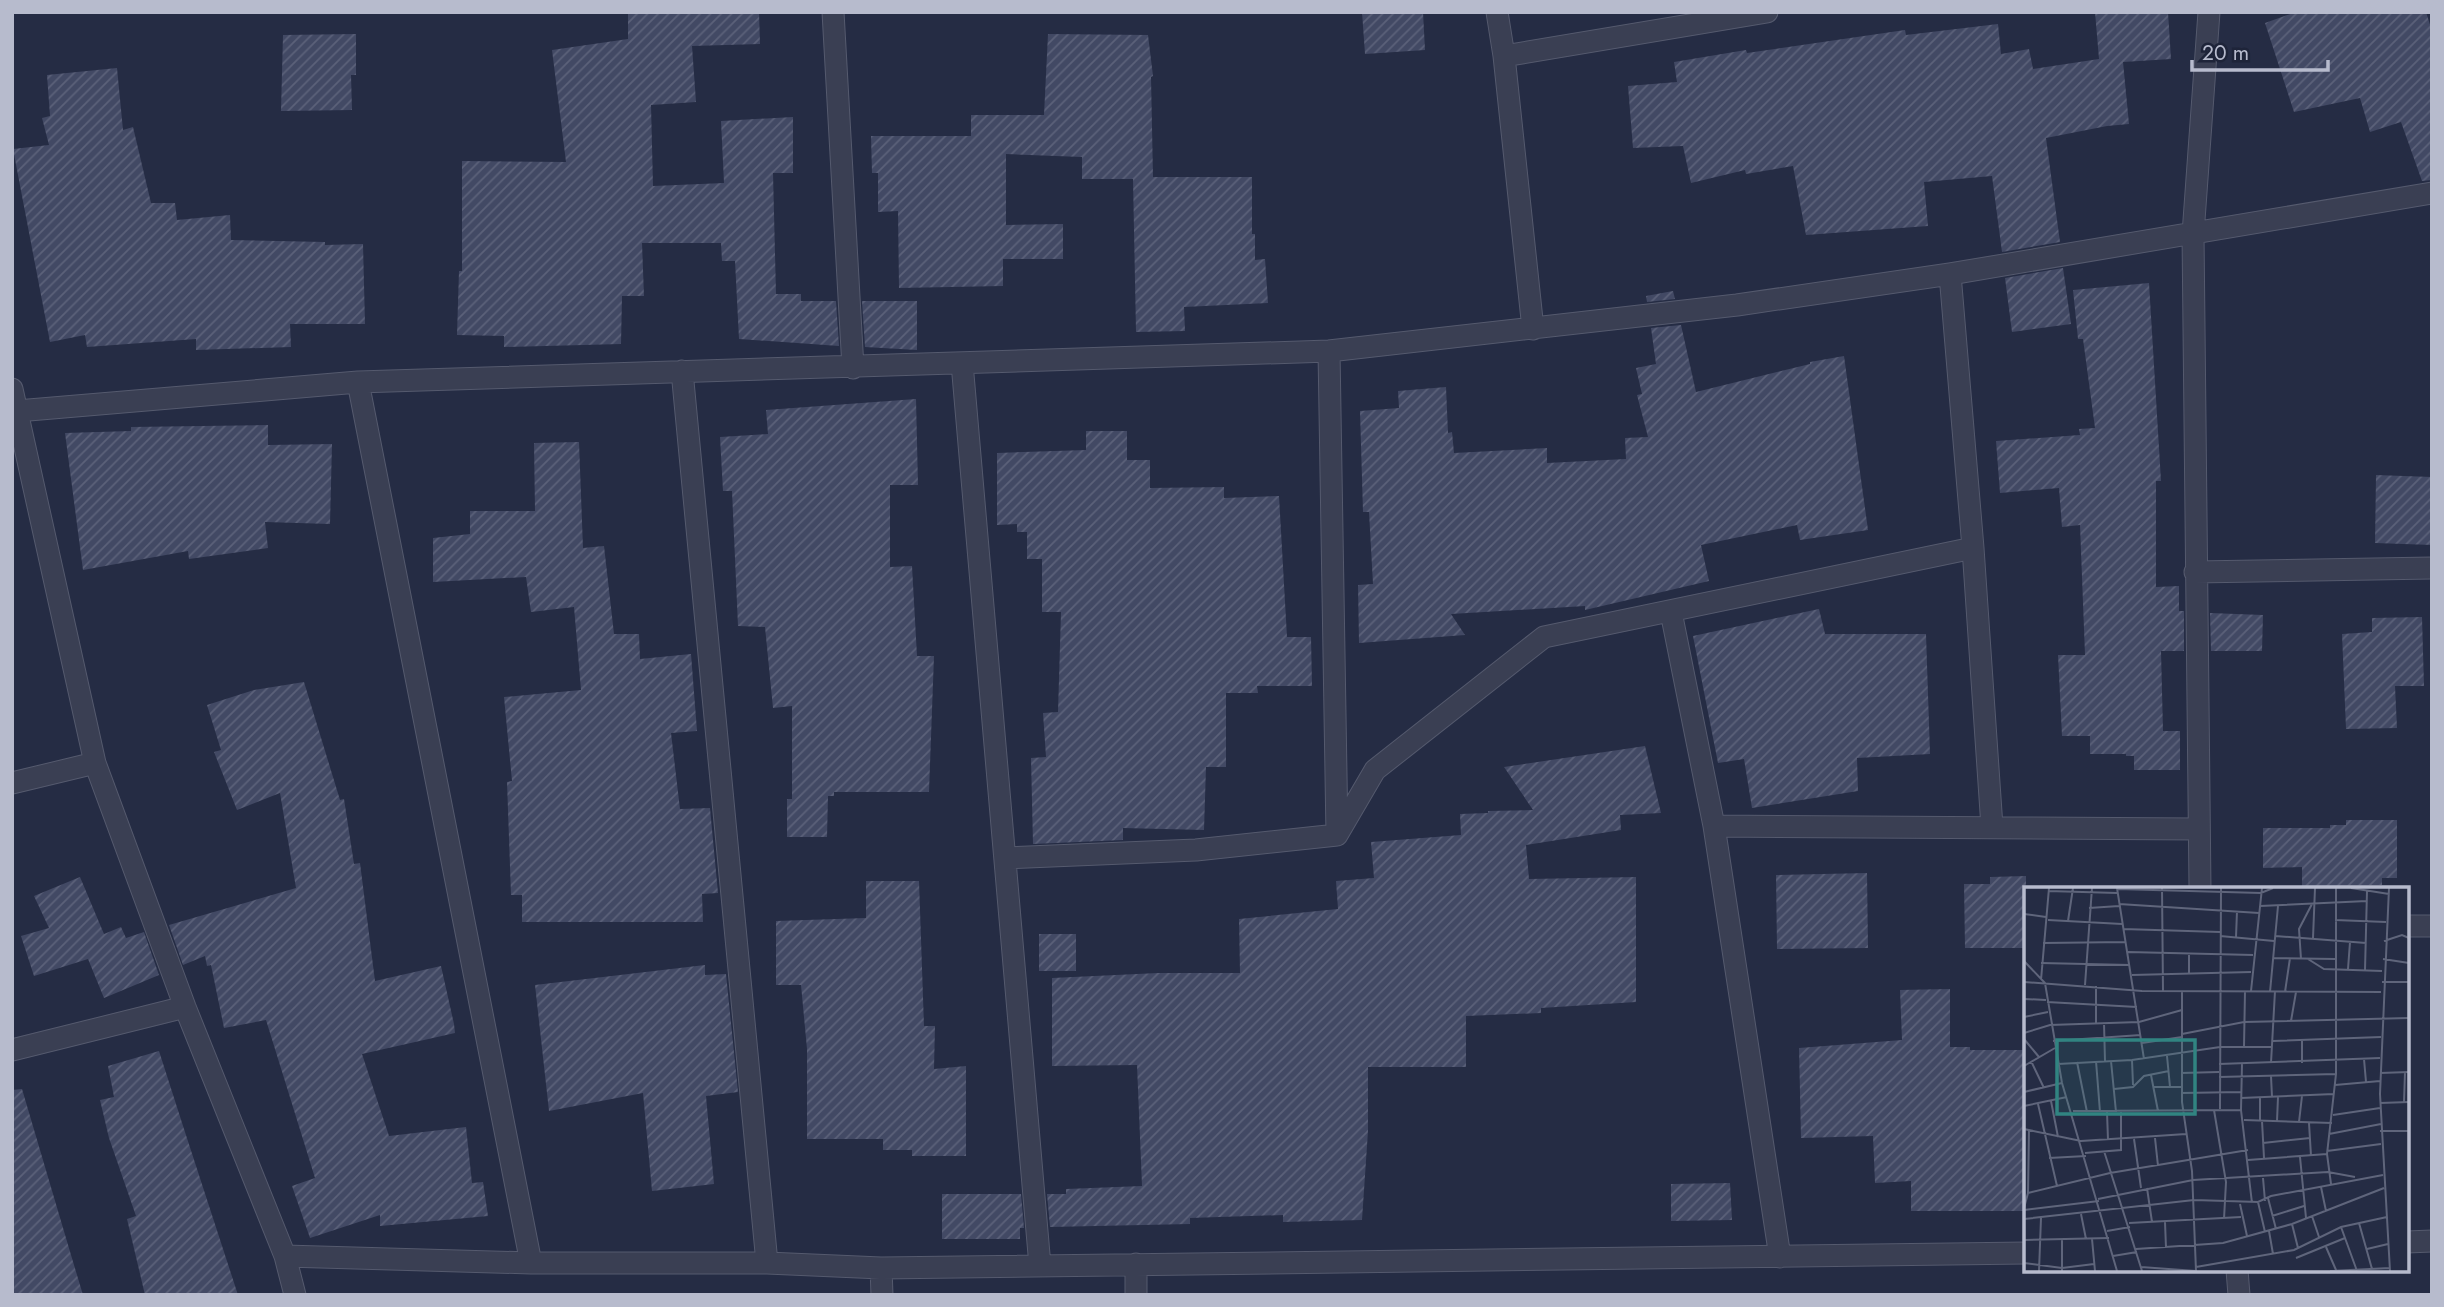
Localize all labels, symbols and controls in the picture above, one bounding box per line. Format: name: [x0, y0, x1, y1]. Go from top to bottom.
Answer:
scale bar: [2192, 28, 2328, 72]
text: 20 m: [2202, 38, 2249, 68]
inset map: [2024, 887, 2409, 1272]

